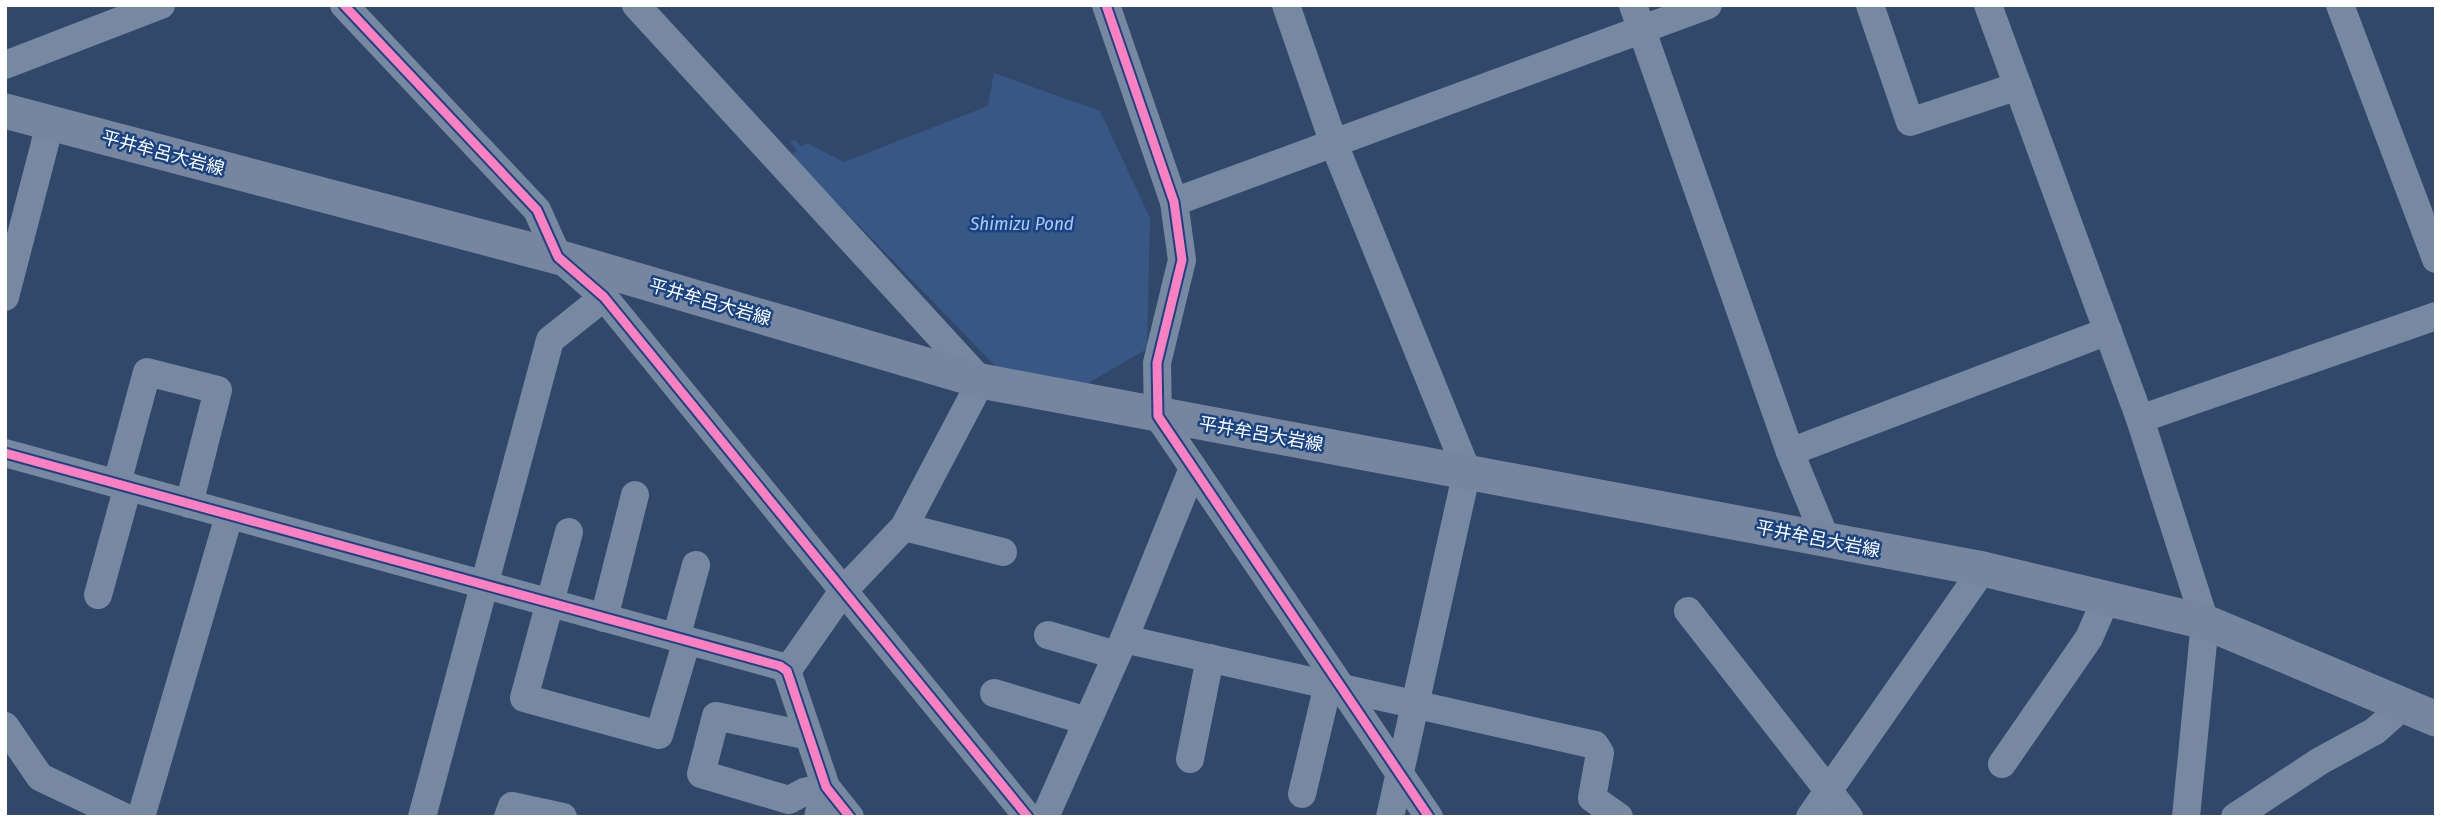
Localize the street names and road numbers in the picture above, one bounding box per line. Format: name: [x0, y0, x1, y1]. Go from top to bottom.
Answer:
street label: 平井牟呂大岩線: [99, 126, 227, 180]
street label: 平井牟呂大岩線: [646, 274, 774, 330]
street label: 平井牟呂大岩線: [1197, 412, 1325, 456]
street label: 平井牟呂大岩線: [1754, 516, 1882, 562]

